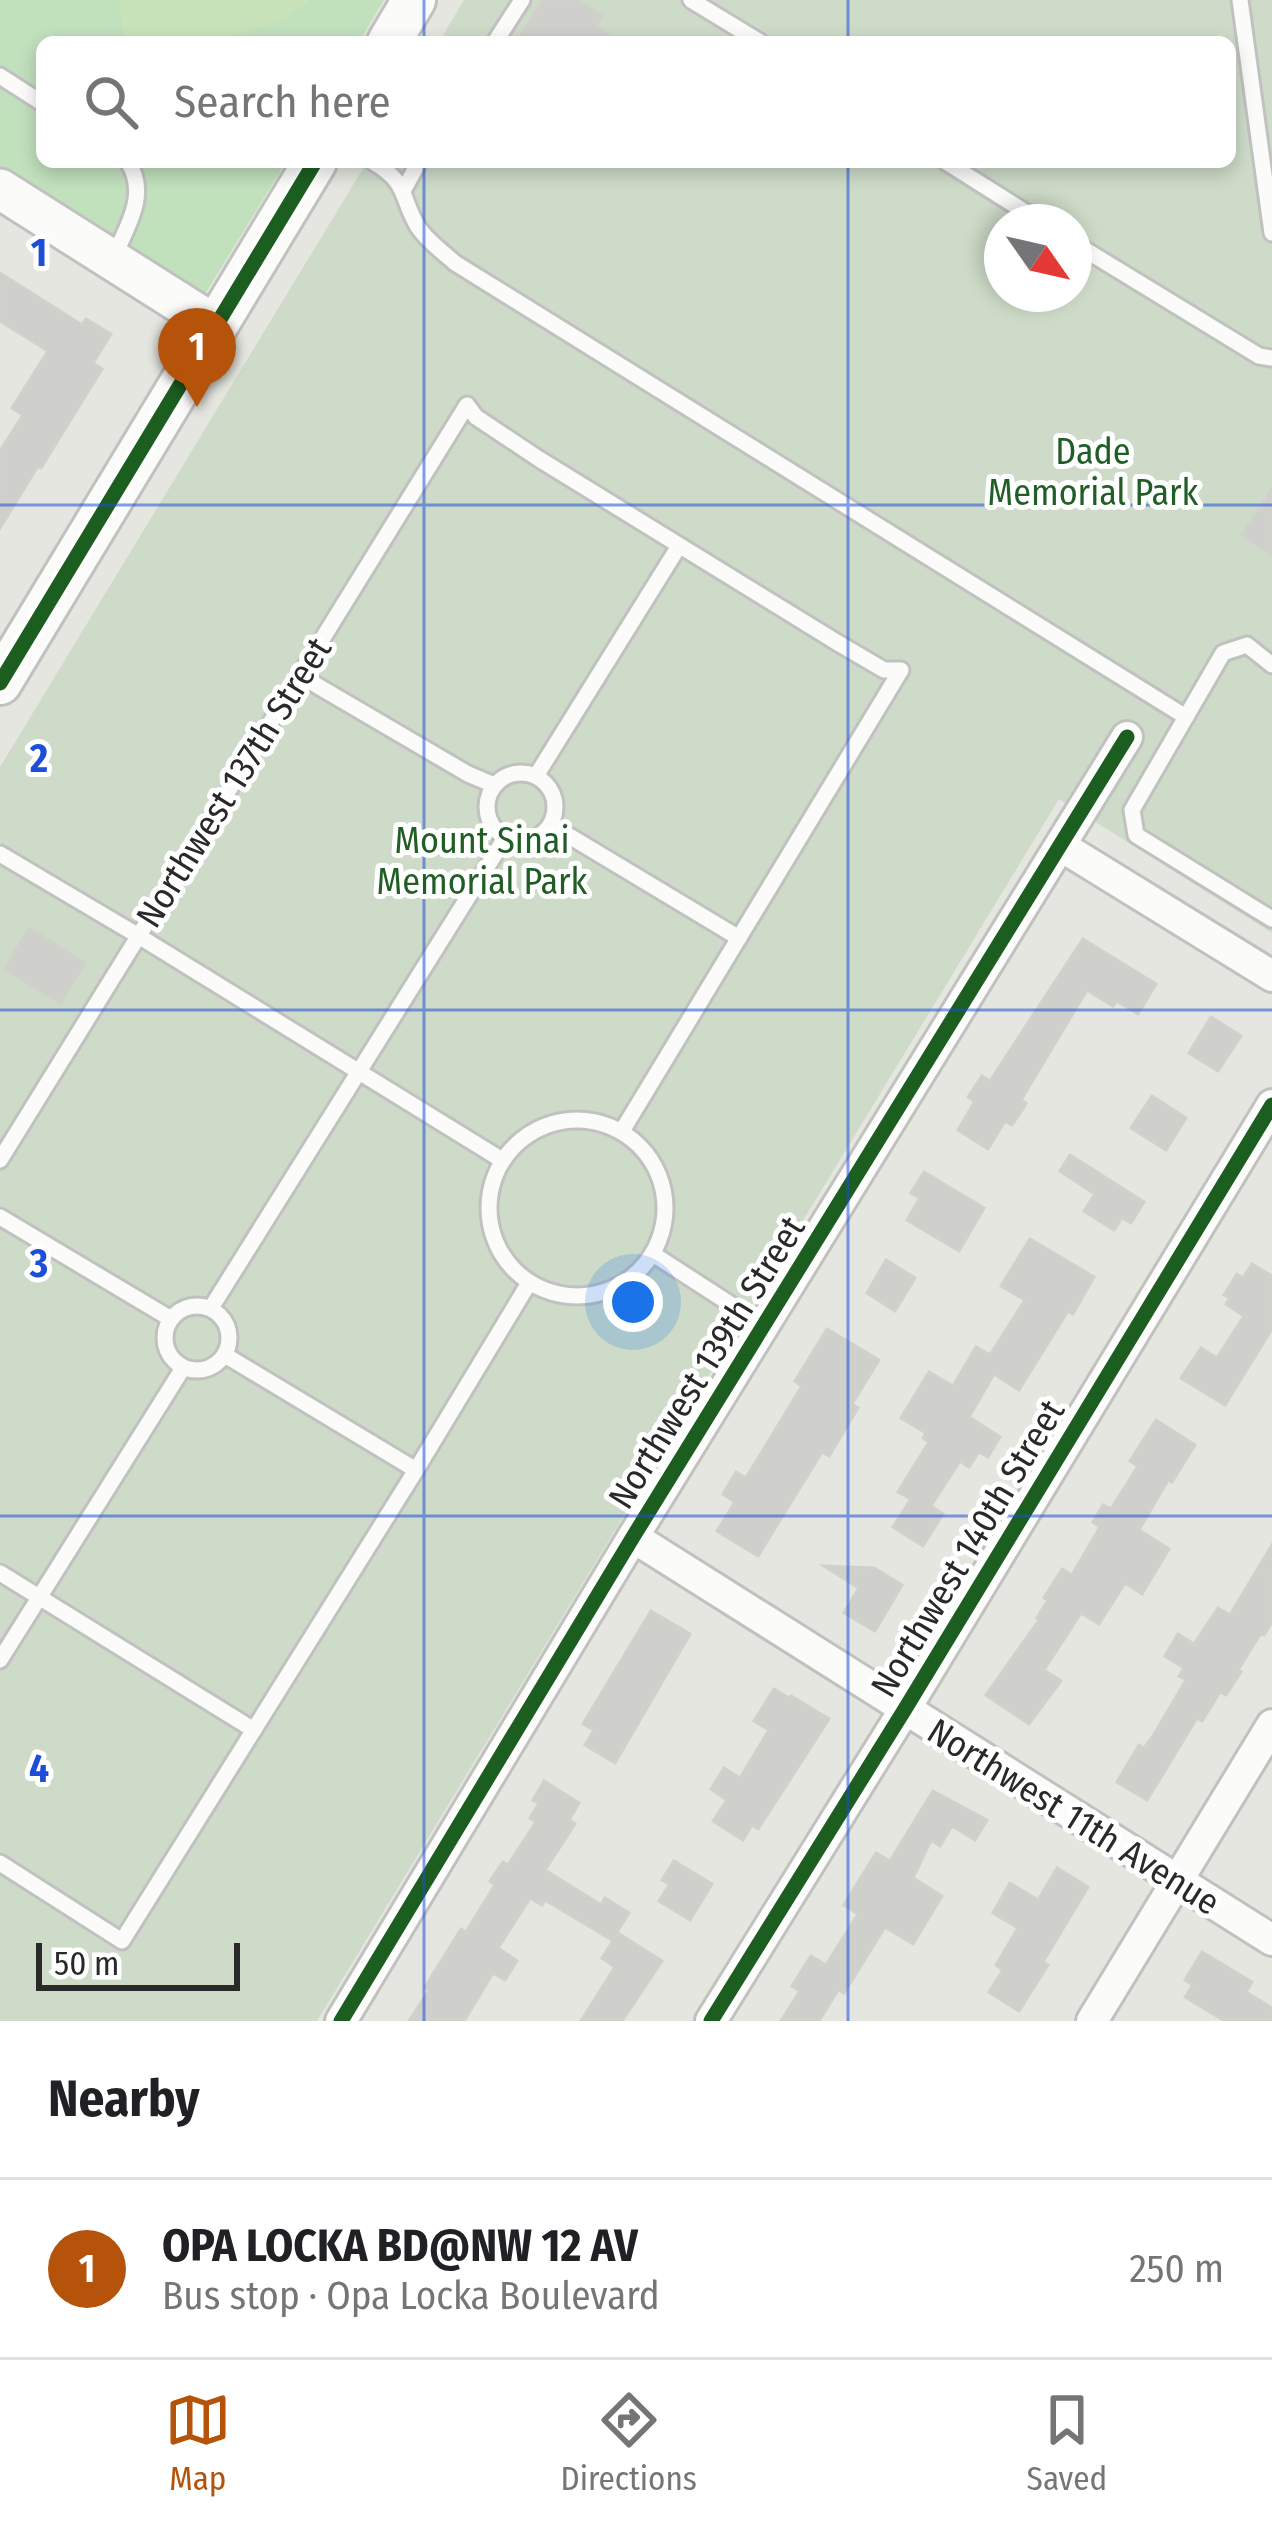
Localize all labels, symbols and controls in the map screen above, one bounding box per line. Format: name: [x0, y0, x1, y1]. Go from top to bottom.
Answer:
search box: [36, 36, 1236, 168]
icon: search: [78, 69, 144, 135]
text: Search here: [174, 75, 391, 129]
north arrow: [984, 204, 1092, 312]
text: 1: [31, 230, 47, 276]
pin: 1: [158, 308, 236, 407]
park label: Dade Memorial Park: [988, 430, 1199, 515]
street label: Northwest 137th Street: [127, 629, 341, 936]
text: 2: [29, 736, 48, 782]
park label: Mount Sinai Memorial Park: [377, 819, 588, 904]
street label: Northwest 139th Street: [599, 1208, 815, 1517]
text: 3: [29, 1241, 48, 1287]
your location: [603, 1272, 663, 1332]
street label: Northwest 140th Street: [862, 1392, 1074, 1705]
street label: Northwest 11th Avenue: [919, 1709, 1228, 1925]
text: 4: [29, 1746, 49, 1792]
scale bar: [36, 1937, 240, 1990]
text: 50 m: [54, 1944, 119, 1984]
text: Nearby: [48, 2068, 200, 2130]
text: OPA LOCKA BD@NW 12 AV: [162, 2219, 638, 2273]
text: 1: [79, 2246, 95, 2292]
text: 250 m: [1129, 2246, 1224, 2292]
text: Bus stop · Opa Locka Boulevard: [162, 2273, 660, 2319]
tab: Map: [165, 2387, 231, 2499]
tab: Directions: [560, 2387, 697, 2499]
tab: Saved: [1027, 2387, 1107, 2499]

